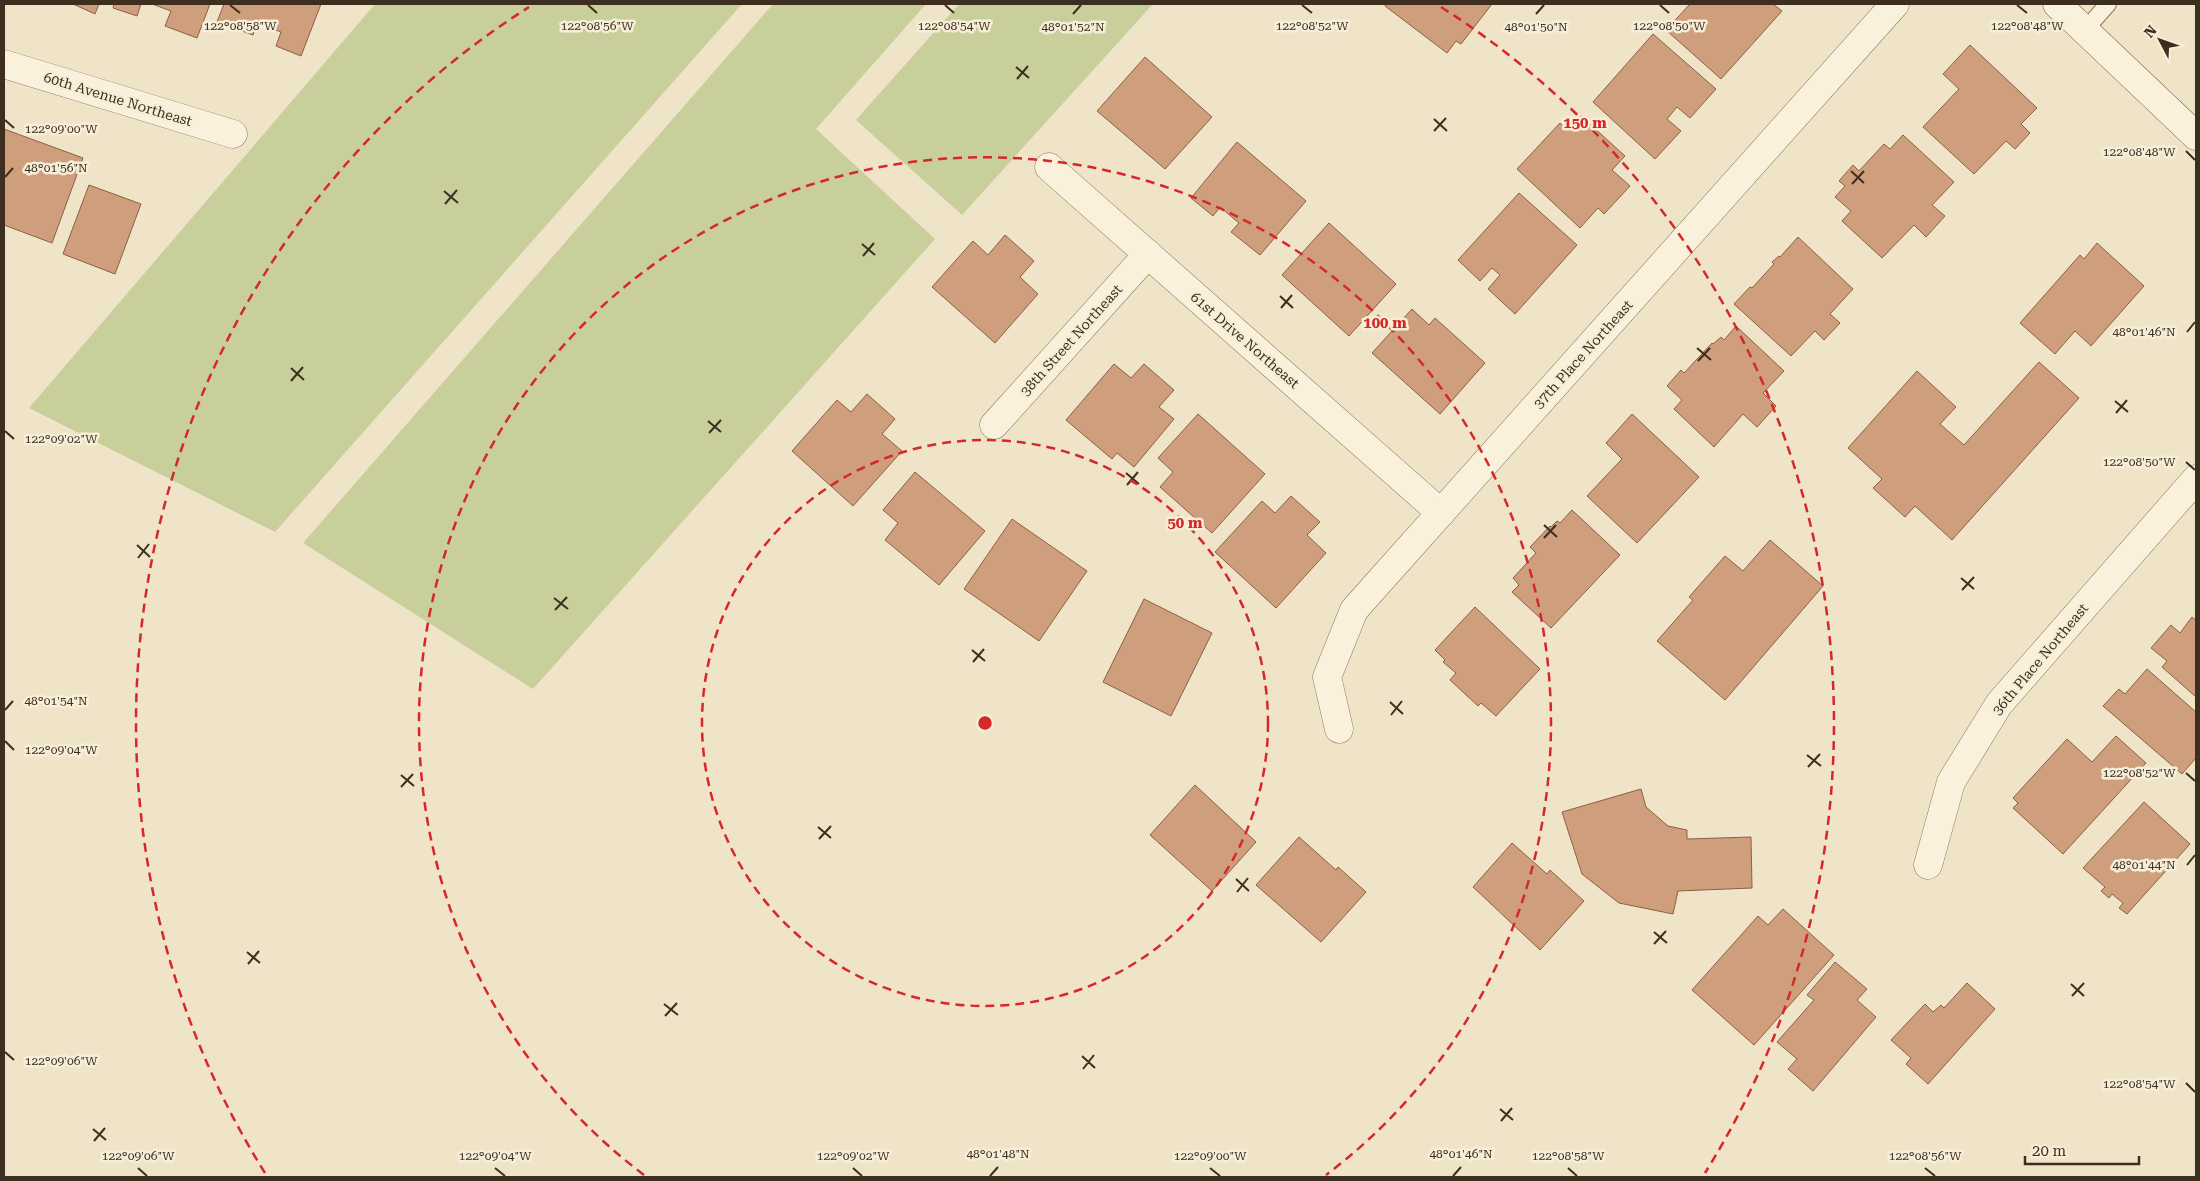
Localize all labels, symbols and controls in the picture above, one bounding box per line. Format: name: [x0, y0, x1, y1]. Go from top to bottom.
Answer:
north arrow: [2135, 15, 2185, 65]
text: 122°08'58"W: [204, 19, 277, 33]
text: 122°08'56"W: [561, 19, 634, 33]
text: 122°08'54"W: [918, 19, 991, 33]
text: 122°08'52"W: [1276, 19, 1349, 33]
text: 122°08'50"W: [1633, 19, 1706, 33]
text: 122°08'48"W: [1991, 19, 2064, 33]
text: 48°01'52"N: [1041, 20, 1105, 34]
text: 48°01'50"N: [1504, 20, 1568, 34]
text: N: [2141, 22, 2160, 41]
street label: 60th Avenue Northeast: [42, 69, 194, 129]
text: 150 m: [1563, 114, 1607, 132]
text: 122°09'00"W: [25, 122, 98, 136]
text: 122°08'48"W: [2103, 145, 2176, 159]
text: 48°01'56"N: [24, 161, 88, 175]
street label: 38th Street Northeast: [1017, 281, 1125, 399]
street label: 61st Drive Northeast: [1188, 289, 1302, 391]
street label: 37th Place Northeast: [1530, 297, 1636, 411]
text: 100 m: [1363, 314, 1407, 332]
text: 48°01'46"N: [2112, 325, 2176, 339]
text: 122°09'02"W: [25, 432, 98, 446]
text: 122°08'50"W: [2103, 455, 2176, 469]
text: 50 m: [1167, 514, 1203, 532]
street label: 36th Place Northeast: [1989, 600, 2091, 718]
text: 48°01'54"N: [24, 694, 88, 708]
centre of rings: [976, 714, 994, 732]
text: 122°09'04"W: [25, 743, 98, 757]
text: 122°08'52"W: [2103, 766, 2176, 780]
text: 48°01'44"N: [2112, 858, 2176, 872]
text: 122°09'06"W: [25, 1054, 98, 1068]
text: 122°08'54"W: [2103, 1077, 2176, 1091]
scale bar: [2025, 1134, 2139, 1166]
text: 20 m: [2032, 1142, 2067, 1160]
text: 48°01'48"N: [966, 1147, 1030, 1161]
text: 48°01'46"N: [1429, 1147, 1493, 1161]
text: 122°09'06"W: [102, 1149, 175, 1163]
text: 122°09'04"W: [459, 1149, 532, 1163]
text: 122°09'02"W: [817, 1149, 890, 1163]
text: 122°09'00"W: [1174, 1149, 1247, 1163]
text: 122°08'58"W: [1532, 1149, 1605, 1163]
text: 122°08'56"W: [1889, 1149, 1962, 1163]

